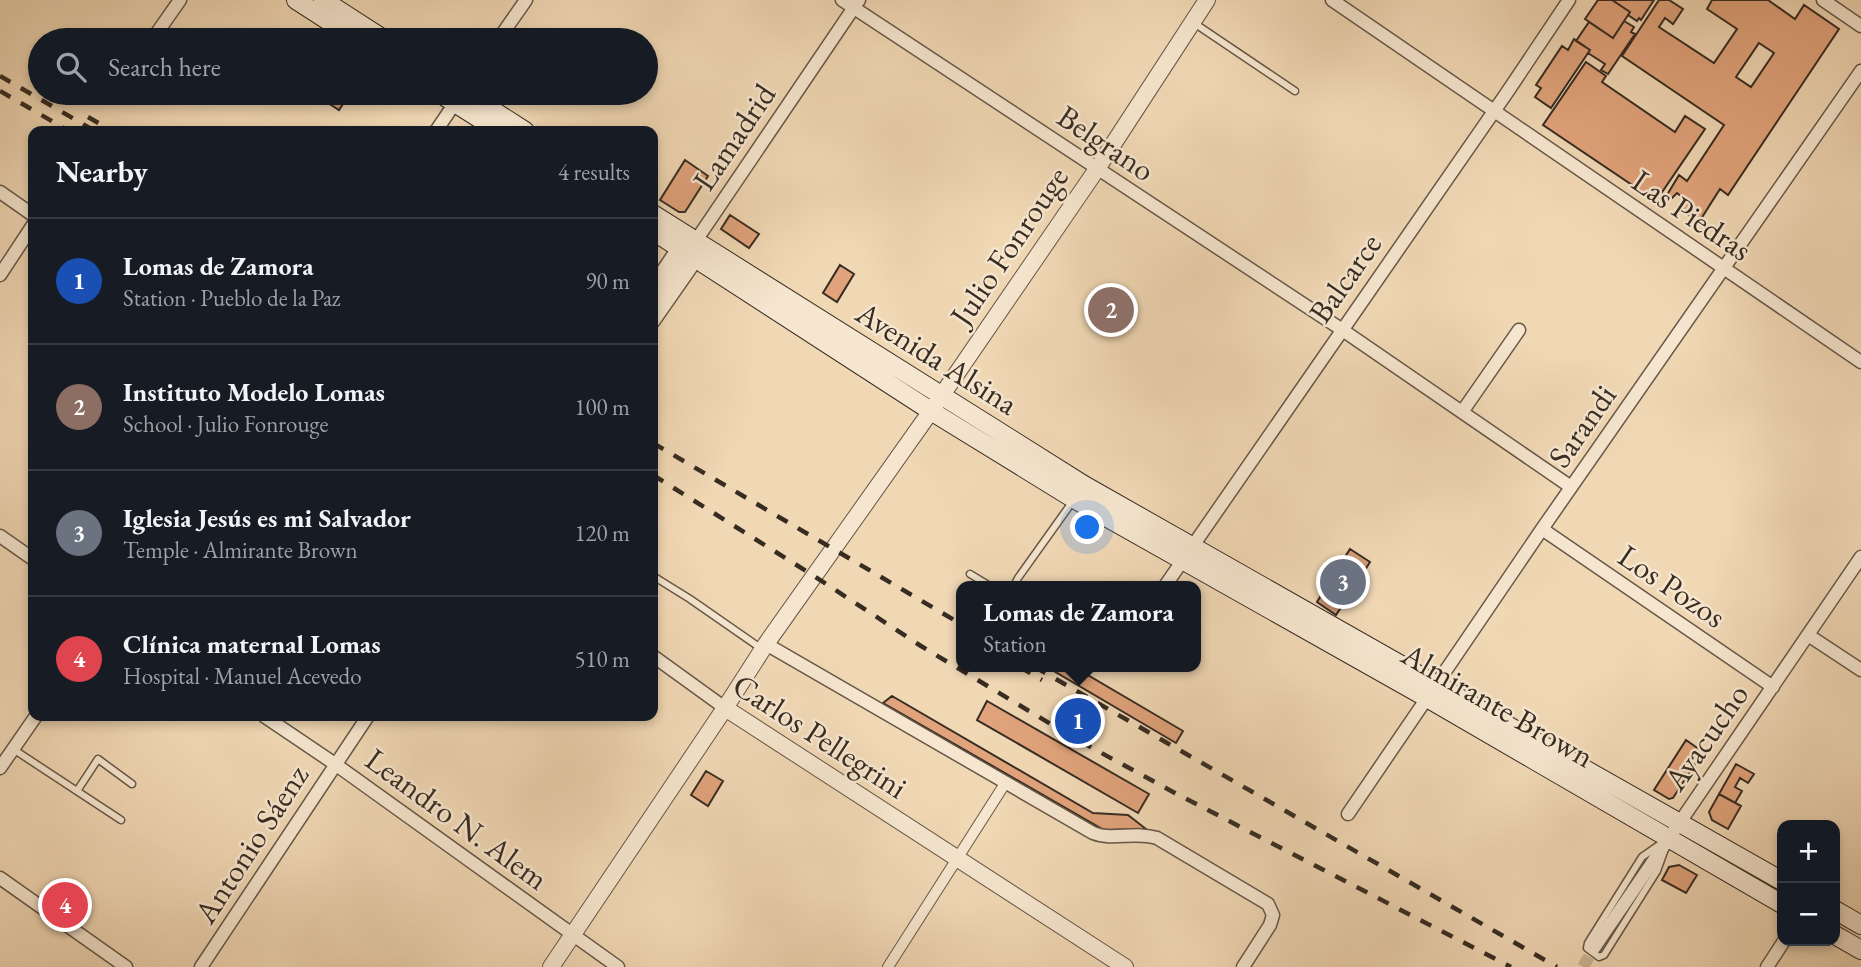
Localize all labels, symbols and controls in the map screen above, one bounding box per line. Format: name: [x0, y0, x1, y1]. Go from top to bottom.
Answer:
search box: [28, 28, 658, 105]
icon: search: [52, 48, 90, 86]
text: Search here: [108, 50, 221, 84]
street label: Lamadrid: [683, 75, 785, 199]
street label: Belgrano: [1049, 95, 1163, 191]
text: Nearby: [56, 152, 148, 191]
text: 4 results: [558, 157, 630, 187]
street label: Julio Fonrouge: [939, 158, 1078, 336]
street label: Las Piedras: [1624, 160, 1760, 270]
street label: Balcarce: [1299, 225, 1391, 331]
text: Lomas de Zamora: [123, 249, 314, 283]
text: 1: [73, 266, 85, 296]
text: 90 m: [585, 266, 630, 296]
text: Station · Pueblo de la Paz: [123, 283, 341, 313]
pin: 2: [1088, 284, 1134, 336]
street label: Avenida Alsina: [847, 291, 1026, 425]
text: Instituto Modelo Lomas: [123, 375, 385, 409]
street label: Sarandi: [1538, 376, 1626, 476]
text: 2: [73, 392, 85, 422]
text: 100 m: [574, 392, 630, 422]
text: School · Julio Fonrouge: [123, 409, 329, 439]
text: Iglesia Jesús es mi Salvador: [123, 501, 411, 535]
your location: [1070, 510, 1104, 544]
text: 3: [73, 518, 85, 548]
text: 120 m: [574, 518, 630, 548]
text: Temple · Almirante Brown: [123, 535, 358, 565]
street label: Los Pozos: [1610, 535, 1734, 637]
pin: 3: [1320, 556, 1366, 608]
popup: [956, 581, 1201, 672]
text: Lomas de Zamora: [983, 595, 1174, 629]
text: Clínica maternal Lomas: [123, 627, 381, 661]
text: Station: [983, 629, 1047, 659]
street label: Almirante Brown: [1393, 632, 1602, 777]
text: 4: [73, 644, 85, 674]
text: 510 m: [574, 644, 630, 674]
text: Hospital · Manuel Acevedo: [123, 661, 362, 691]
street label: Carlos Pellegrini: [725, 664, 915, 808]
street label: Ayacucho: [1653, 675, 1758, 800]
pin: 1: [1055, 695, 1101, 747]
street label: Leandro N. Alem: [357, 738, 557, 900]
street label: Antonio Sáenz: [184, 757, 318, 932]
map controls: [1777, 820, 1840, 946]
button: +: [1777, 820, 1840, 883]
pin: 4: [42, 879, 88, 931]
button: −: [1777, 883, 1840, 946]

